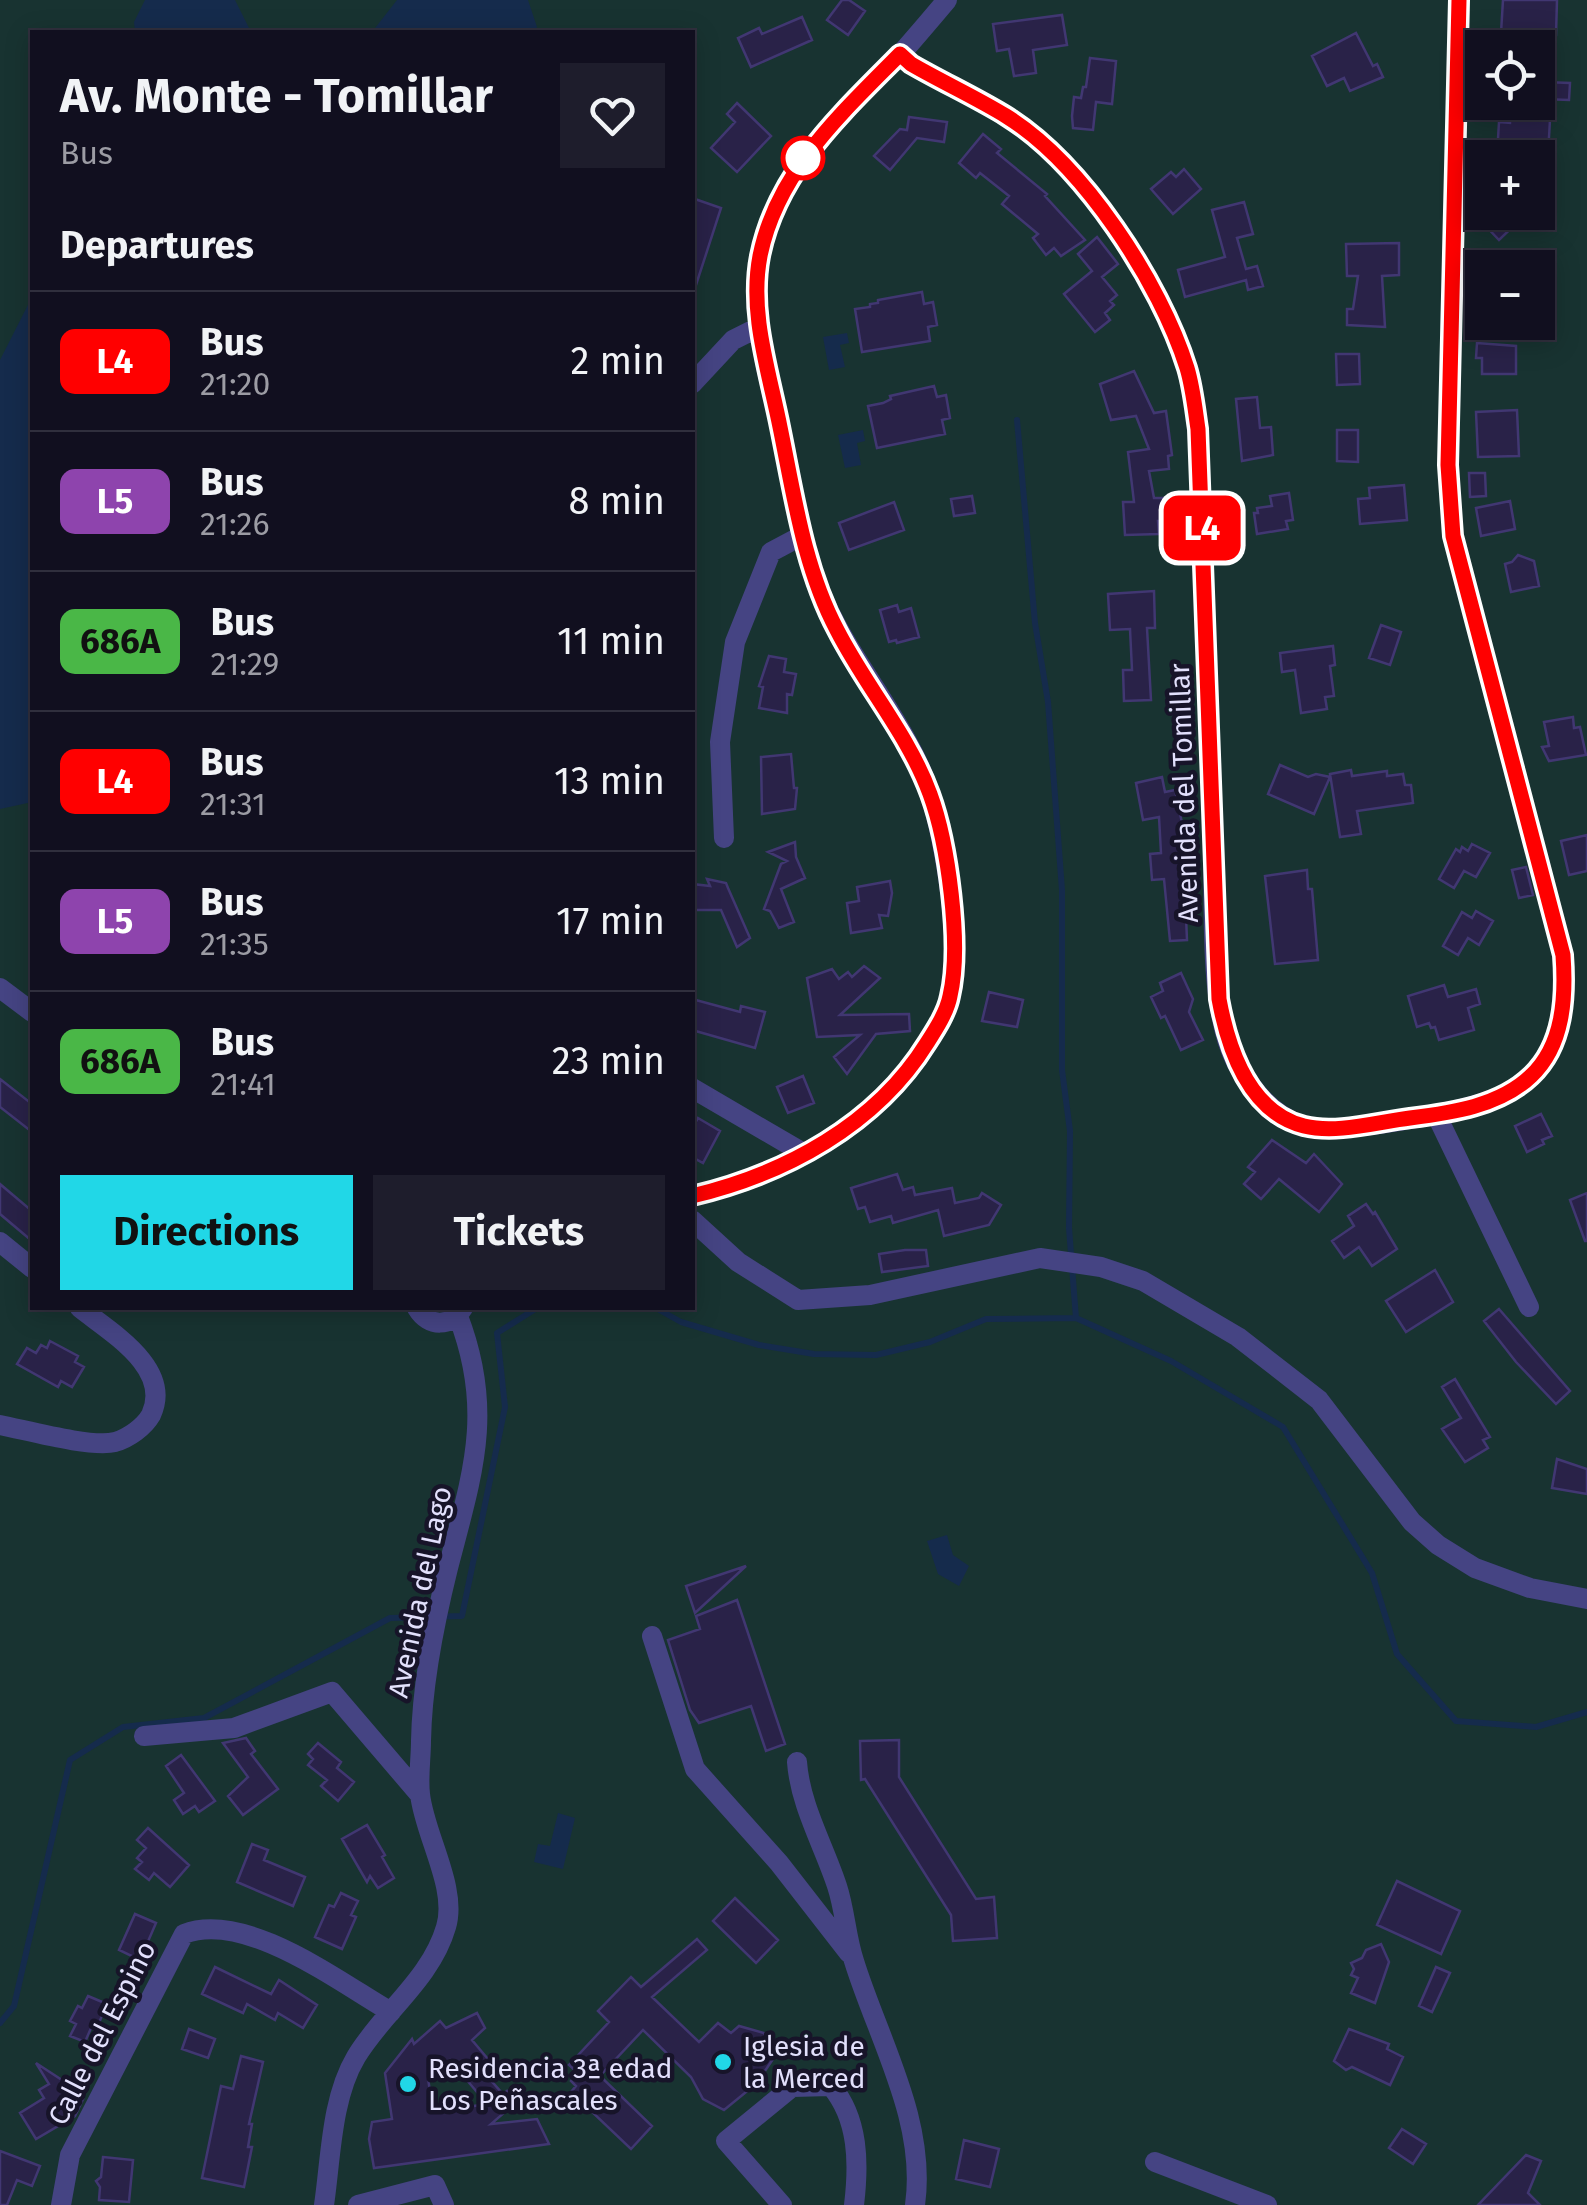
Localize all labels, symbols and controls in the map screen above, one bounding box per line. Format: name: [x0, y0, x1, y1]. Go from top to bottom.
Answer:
map controls: [1465, 30, 1555, 340]
button: locate: [1465, 30, 1555, 120]
button: heart: [560, 63, 665, 168]
text: Av. Monte - Tomillar: [60, 67, 493, 125]
text: Bus: [60, 134, 113, 172]
unlabelled marker: [782, 137, 824, 179]
button: +: [1465, 140, 1555, 230]
text: Departures: [60, 222, 254, 268]
button: −: [1465, 250, 1555, 340]
text: Bus: [200, 319, 264, 365]
text: 2 min: [571, 338, 665, 384]
text: L4: [97, 340, 133, 382]
text: 21:20: [200, 365, 270, 403]
text: Bus: [200, 459, 264, 505]
text: 8 min: [568, 478, 665, 524]
text: L5: [97, 480, 133, 522]
line badge: L4: [1157, 496, 1247, 560]
text: 21:26: [200, 505, 269, 543]
text: L4: [1184, 507, 1220, 549]
text: Bus: [210, 599, 274, 645]
text: 11 min: [557, 618, 665, 664]
text: 686A: [80, 620, 160, 662]
text: 21:29: [210, 645, 279, 683]
street label: Avenida del Tomillar: [1163, 662, 1205, 923]
text: Bus: [200, 739, 264, 785]
text: 13 min: [554, 758, 665, 804]
text: L4: [97, 760, 133, 802]
text: 21:31: [200, 785, 266, 823]
text: Bus: [200, 879, 264, 925]
text: 17 min: [556, 898, 665, 944]
text: L5: [97, 900, 133, 942]
text: 21:35: [200, 925, 269, 963]
text: Bus: [210, 1019, 274, 1065]
text: 23 min: [552, 1038, 665, 1084]
text: 686A: [80, 1040, 160, 1082]
text: 21:41: [210, 1065, 276, 1103]
button: Directions: [60, 1175, 353, 1290]
button: Tickets: [373, 1175, 665, 1290]
street label: Avenida del Lago: [381, 1483, 459, 1701]
street label: Calle del Espino: [41, 1935, 163, 2131]
place label: Iglesia de la Merced: [743, 2030, 866, 2095]
marker: Iglesia de la Merced: [712, 2051, 734, 2073]
place label: Residencia 3ª edad Los Peñascales: [428, 2052, 672, 2117]
marker: Residencia 3ª edad Los Peñascales: [397, 2073, 419, 2095]

